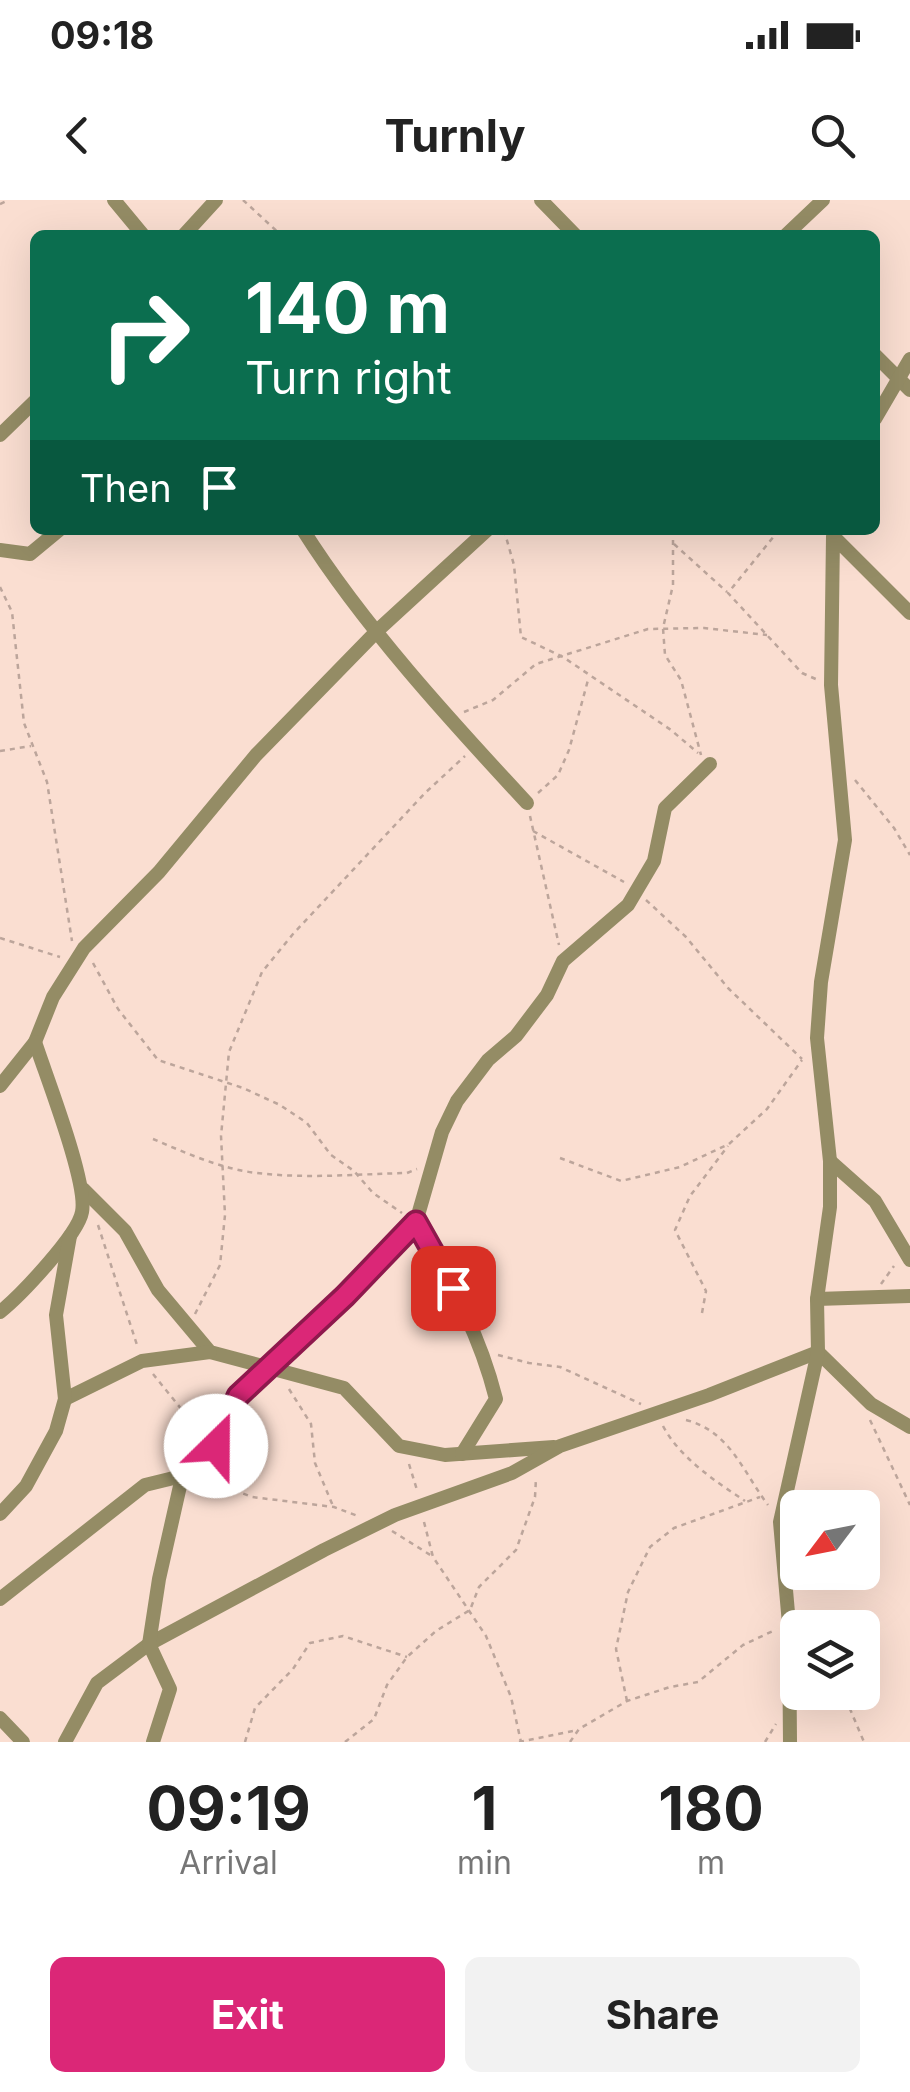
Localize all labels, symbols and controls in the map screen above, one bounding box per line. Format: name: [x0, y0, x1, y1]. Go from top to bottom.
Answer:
text: 09:18: [50, 12, 154, 58]
icon: back: [50, 108, 105, 163]
text: Turnly: [384, 108, 526, 163]
icon: search: [805, 108, 860, 163]
text: 140 m: [245, 265, 450, 350]
icon: right: [80, 270, 210, 400]
text: Turn right: [245, 350, 452, 405]
icon: arrive: [192, 460, 247, 515]
text: Then: [80, 465, 172, 511]
pin: [411, 1246, 496, 1331]
icon: arrive: [426, 1261, 481, 1316]
position arrow: [164, 1394, 268, 1498]
north arrow: [780, 1490, 880, 1590]
map controls: [780, 1490, 880, 1710]
button: layers: [780, 1610, 880, 1710]
text: 09:19: [146, 1772, 311, 1844]
text: 1: [472, 1772, 497, 1844]
text: 180: [658, 1772, 764, 1844]
text: Arrival: [179, 1843, 278, 1882]
text: min: [457, 1843, 512, 1882]
text: m: [697, 1843, 725, 1882]
button: Exit: [50, 1957, 445, 2072]
button: Share: [465, 1957, 860, 2072]

